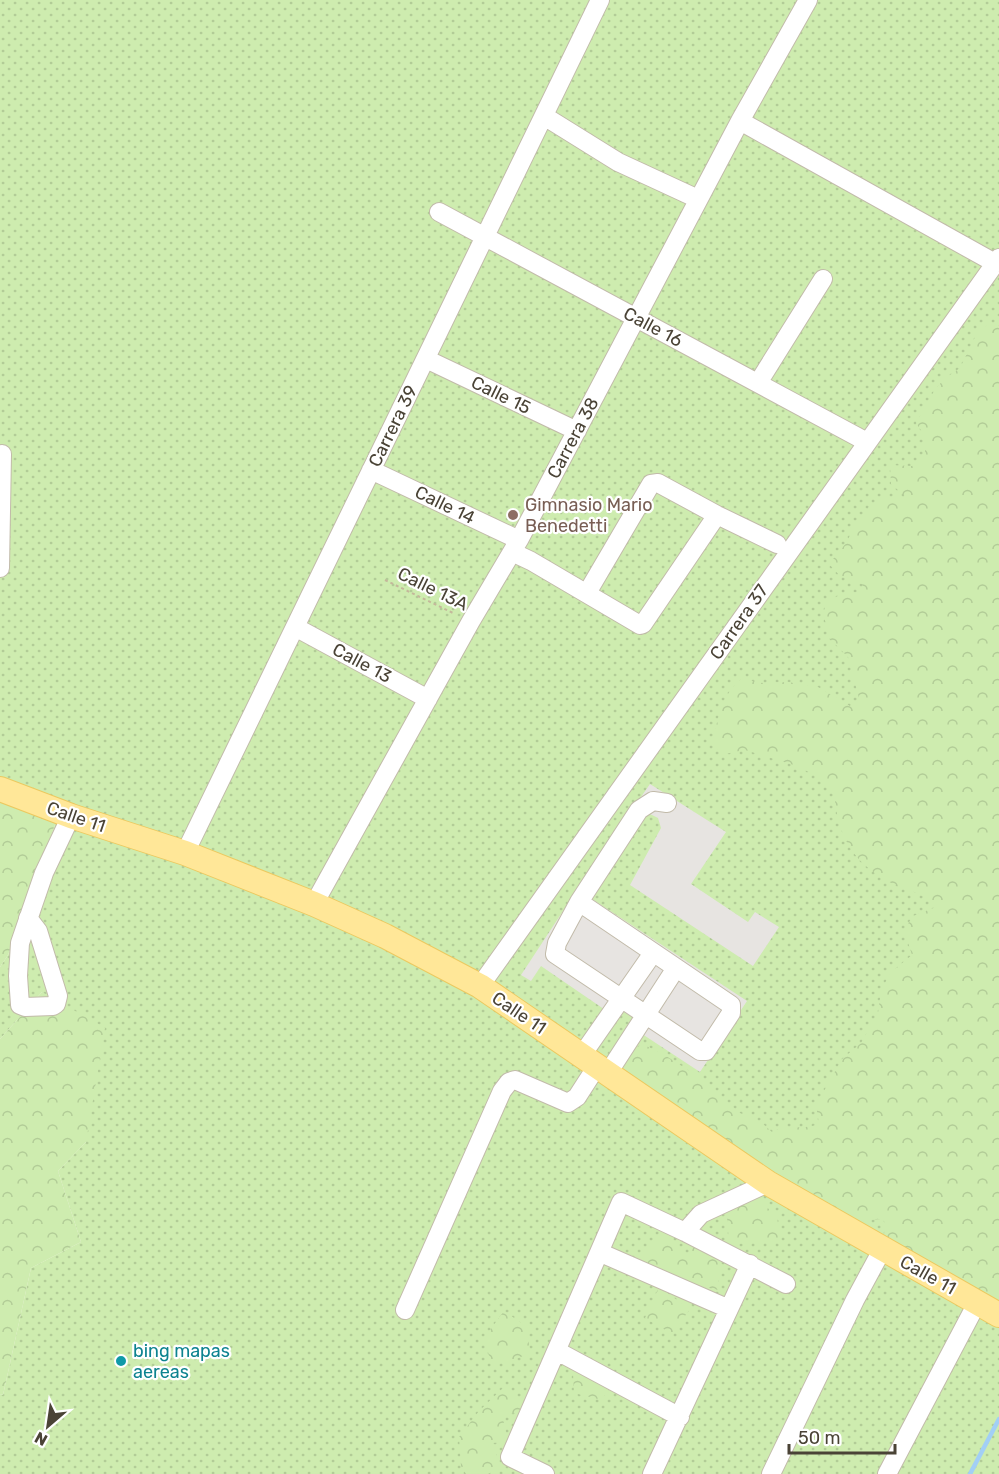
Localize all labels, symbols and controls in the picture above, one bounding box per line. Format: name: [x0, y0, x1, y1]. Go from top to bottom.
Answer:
street label: Calle 16: [620, 302, 686, 352]
street label: Calle 15: [468, 371, 534, 419]
street label: Carrera 39: [364, 382, 422, 470]
street label: Carrera 38: [542, 394, 604, 482]
street label: Calle 14: [411, 481, 479, 529]
place label: Gimnasio Mario Benedetti: [525, 494, 653, 537]
marker: Gimnasio Mario Benedetti: [506, 508, 520, 522]
street label: Calle 13A: [394, 563, 472, 615]
street label: Carrera 37: [705, 580, 773, 664]
street label: Calle 13: [329, 638, 395, 688]
street label: Calle 11: [44, 797, 108, 837]
street label: Calle 11: [488, 987, 550, 1039]
street label: Calle 11: [896, 1251, 960, 1299]
place label: bing mapas aereas: [133, 1340, 230, 1383]
marker: bing mapas aereas: [114, 1354, 128, 1368]
north arrow: [18, 1396, 78, 1456]
scale bar: [789, 1417, 896, 1455]
text: 50 m: [798, 1427, 841, 1449]
text: N: [31, 1428, 51, 1450]

